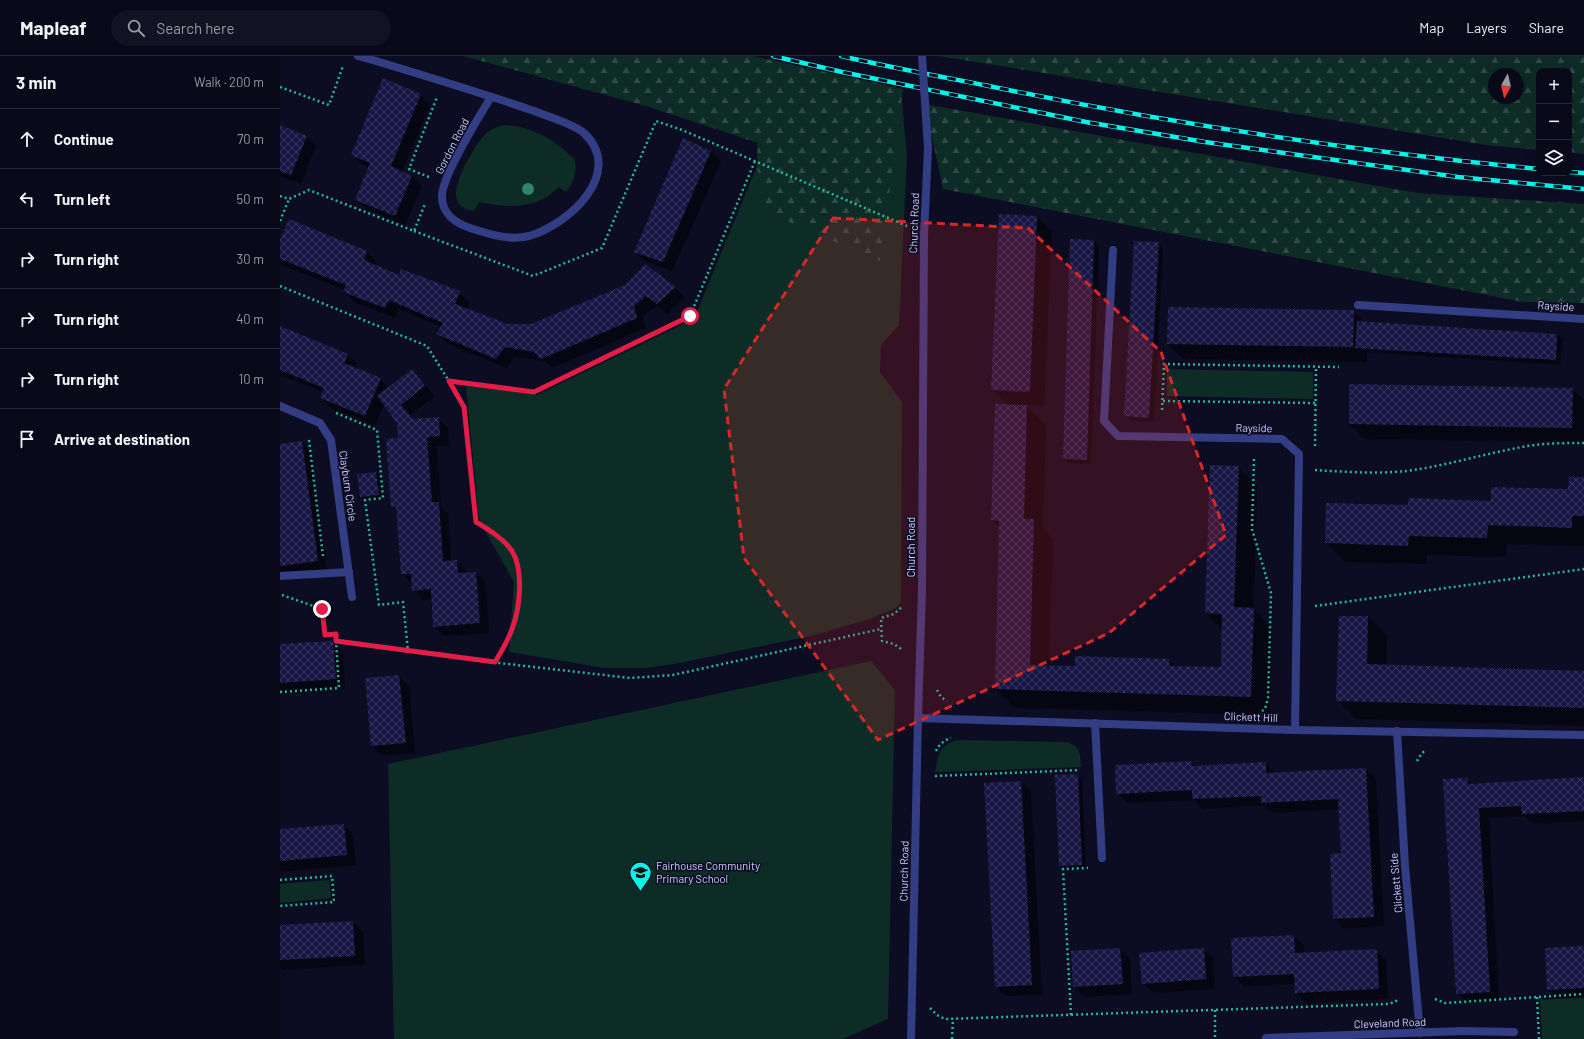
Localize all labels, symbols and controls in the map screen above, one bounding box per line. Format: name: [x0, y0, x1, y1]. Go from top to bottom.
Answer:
search box: [111, 10, 391, 46]
text: Mapleaf: [20, 16, 87, 39]
icon: search: [125, 17, 147, 39]
text: Search here: [157, 19, 235, 37]
text: Map: [1419, 19, 1444, 36]
text: Layers: [1466, 19, 1507, 36]
text: Share: [1529, 19, 1564, 36]
north arrow: [1488, 68, 1524, 104]
map controls: [1536, 68, 1572, 176]
button: +: [1536, 68, 1572, 104]
text: 3 min: [16, 72, 56, 92]
text: Walk · 200 m: [194, 74, 264, 90]
button: −: [1536, 104, 1572, 140]
street label: Gordon Road: [432, 116, 471, 176]
icon: ahead: [16, 128, 38, 150]
text: Continue: [54, 130, 114, 148]
text: 70 m: [237, 131, 264, 147]
button: layers: [1536, 140, 1572, 176]
icon: left: [16, 188, 38, 210]
text: Turn left: [54, 190, 110, 208]
text: 50 m: [237, 191, 264, 207]
street label: Church Road: [906, 192, 921, 254]
icon: right: [16, 248, 38, 270]
text: Turn right: [54, 250, 119, 268]
text: 30 m: [237, 251, 264, 267]
street label: Rayside: [1537, 298, 1575, 313]
route start: [681, 307, 699, 325]
icon: right: [16, 308, 38, 330]
text: Turn right: [54, 310, 119, 328]
text: 40 m: [236, 311, 264, 327]
icon: right: [16, 368, 38, 390]
text: Turn right: [54, 370, 119, 388]
text: 10 m: [239, 371, 264, 387]
street label: Rayside: [1235, 421, 1273, 434]
icon: arrive: [16, 428, 38, 450]
text: Arrive at destination: [54, 430, 190, 448]
street label: Clayburn Circle: [337, 450, 360, 522]
street label: Church Road: [904, 517, 917, 577]
route end: [313, 600, 331, 618]
street label: Clickett Hill: [1224, 709, 1278, 724]
street label: Church Road: [896, 841, 911, 901]
street label: Clickett Side: [1386, 852, 1405, 914]
school or university icon: Fairhouse Community Primary School: [628, 859, 654, 892]
place label: Fairhouse Community Primary School: [656, 859, 760, 885]
street label: Cleveland Road: [1354, 1015, 1426, 1030]

